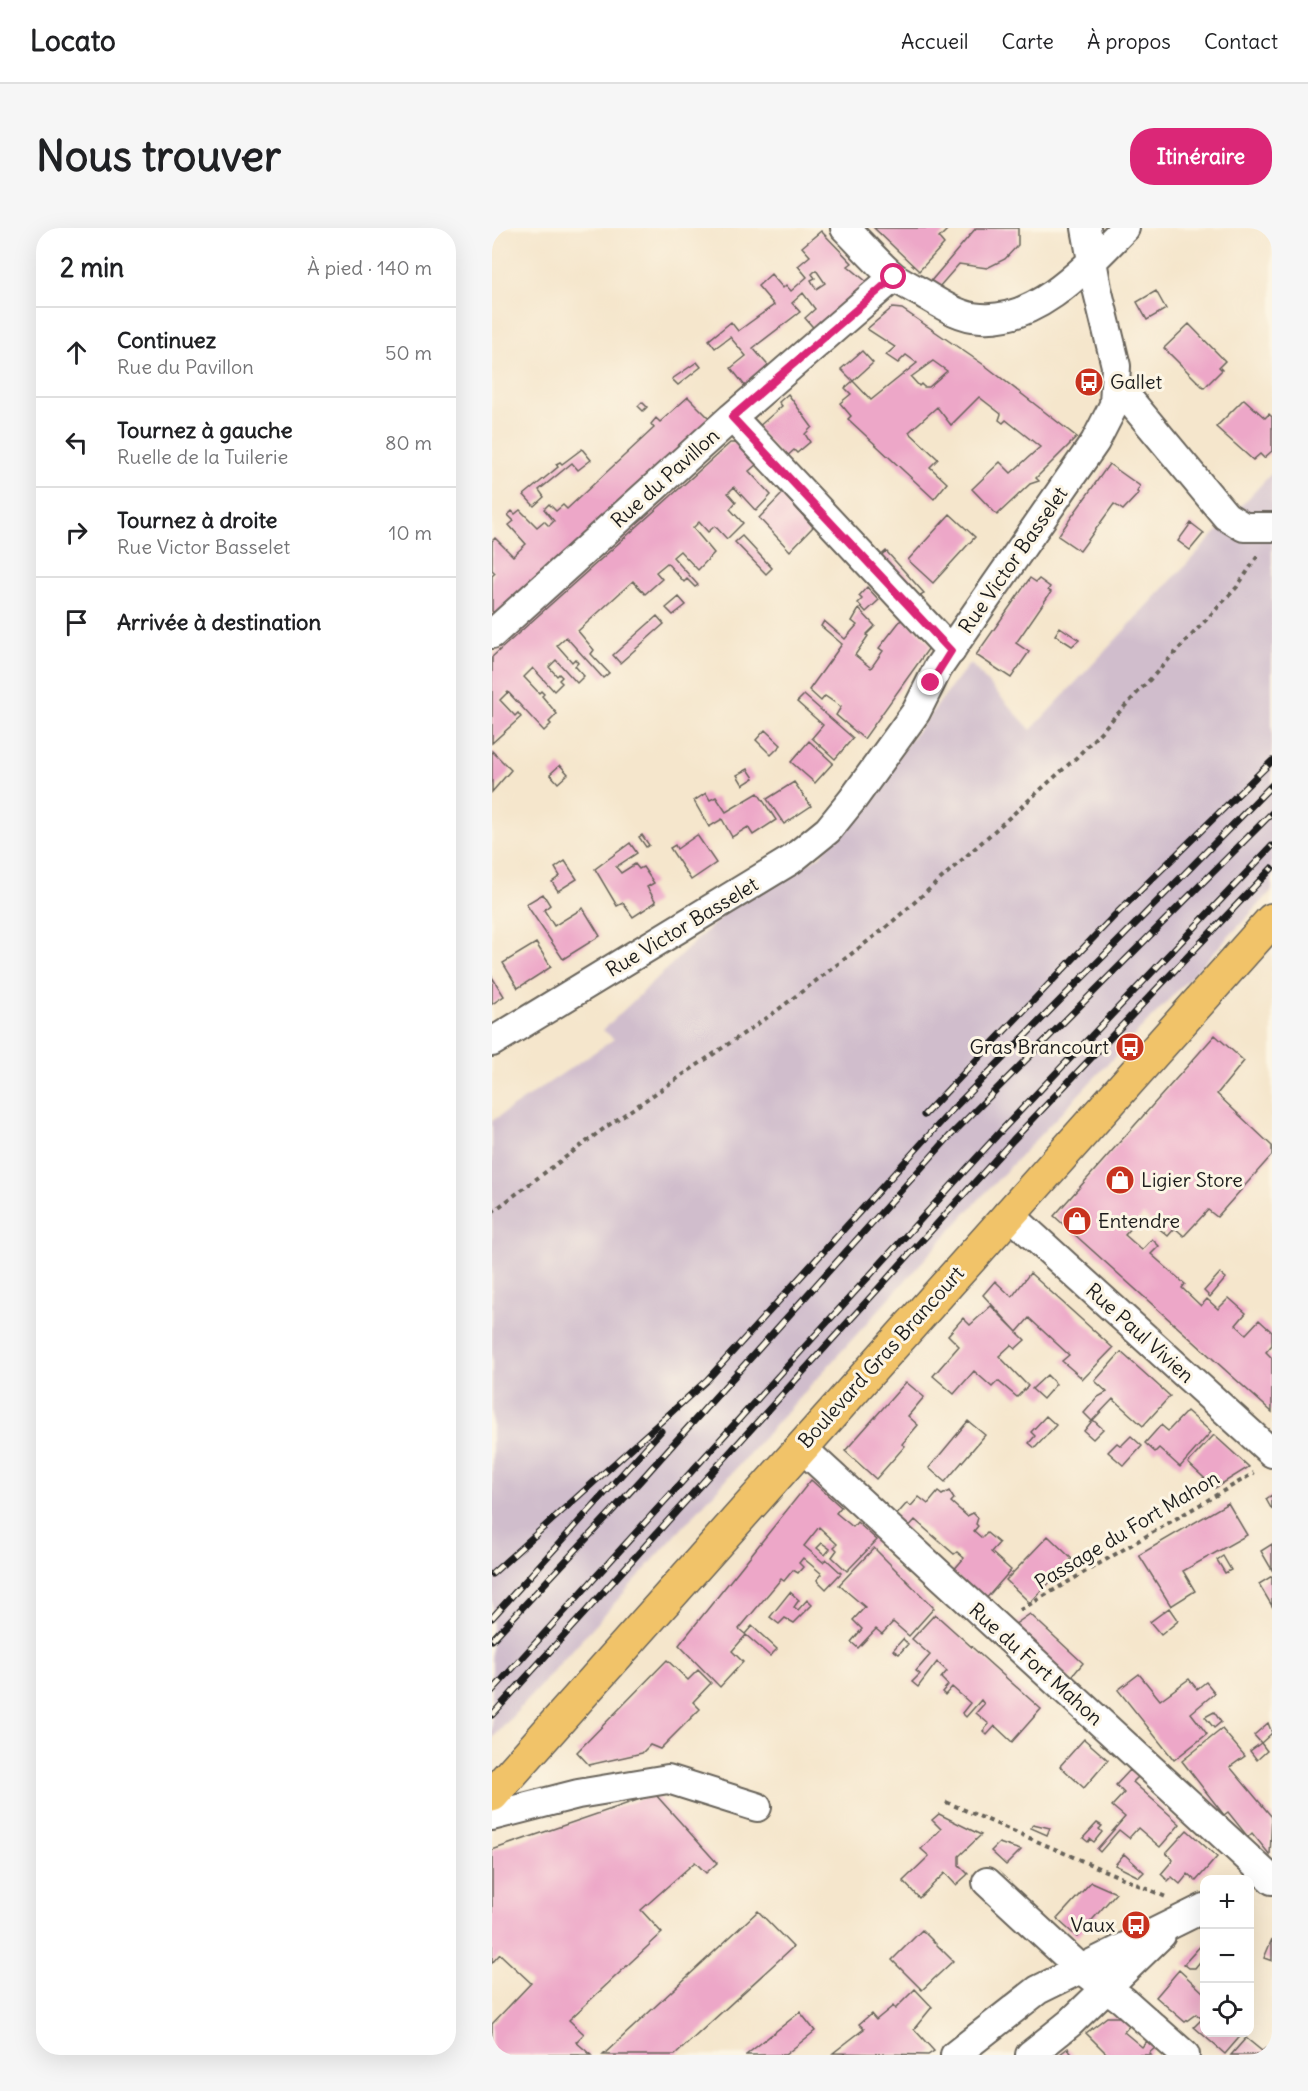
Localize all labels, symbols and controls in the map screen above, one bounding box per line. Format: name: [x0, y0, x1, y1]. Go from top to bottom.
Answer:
text: Locato: [30, 23, 116, 59]
text: Accueil: [901, 28, 969, 55]
text: Carte: [1002, 28, 1054, 55]
text: À propos: [1087, 28, 1171, 55]
text: Contact: [1204, 28, 1278, 55]
button: Itinéraire: [1130, 128, 1272, 185]
text: Nous trouver: [36, 130, 281, 182]
text: 2 min: [60, 251, 124, 284]
text: À pied · 140 m: [307, 255, 432, 280]
route start: [880, 263, 906, 289]
text: Continuez: [117, 326, 216, 354]
icon: ahead: [60, 336, 93, 369]
text: 50 m: [385, 340, 432, 365]
text: Rue du Pavillon: [117, 354, 254, 379]
bus stop icon: Gallet: [1073, 366, 1105, 398]
place label: Gallet: [1110, 369, 1163, 394]
text: Tournez à gauche: [117, 416, 293, 444]
street label: Rue du Pavillon: [605, 423, 724, 533]
icon: left: [60, 426, 93, 459]
text: 80 m: [385, 430, 432, 455]
text: Ruelle de la Tuilerie: [117, 444, 288, 469]
street label: Rue Victor Basselet: [953, 481, 1073, 638]
text: Tournez à droite: [117, 506, 277, 534]
icon: right: [60, 516, 93, 549]
text: 10 m: [389, 520, 432, 545]
text: Rue Victor Basselet: [117, 534, 290, 559]
icon: arrive: [60, 606, 93, 639]
text: Arrivée à destination: [117, 608, 321, 636]
route end: [917, 669, 943, 695]
street label: Rue Victor Basselet: [601, 871, 763, 982]
bus stop icon: Gras Brancourt: [1114, 1031, 1146, 1063]
place label: Gras Brancourt: [969, 1034, 1109, 1059]
shop icon: Ligier Store: [1104, 1164, 1136, 1196]
place label: Ligier Store: [1141, 1167, 1243, 1192]
shop icon: Entendre: [1061, 1205, 1093, 1237]
place label: Entendre: [1098, 1208, 1180, 1233]
street label: Boulevard Gras Brancourt: [792, 1260, 969, 1453]
street label: Rue Paul Vivien: [1081, 1277, 1200, 1388]
street label: Passage du Fort Mahon: [1030, 1465, 1223, 1595]
street label: Rue du Fort Mahon: [964, 1597, 1108, 1730]
map controls: [1200, 1875, 1254, 2037]
button: +: [1200, 1875, 1254, 1929]
bus stop icon: Vaux: [1120, 1909, 1152, 1941]
place label: Vaux: [1070, 1912, 1115, 1937]
button: −: [1200, 1929, 1254, 1983]
button: locate: [1200, 1983, 1254, 2037]

